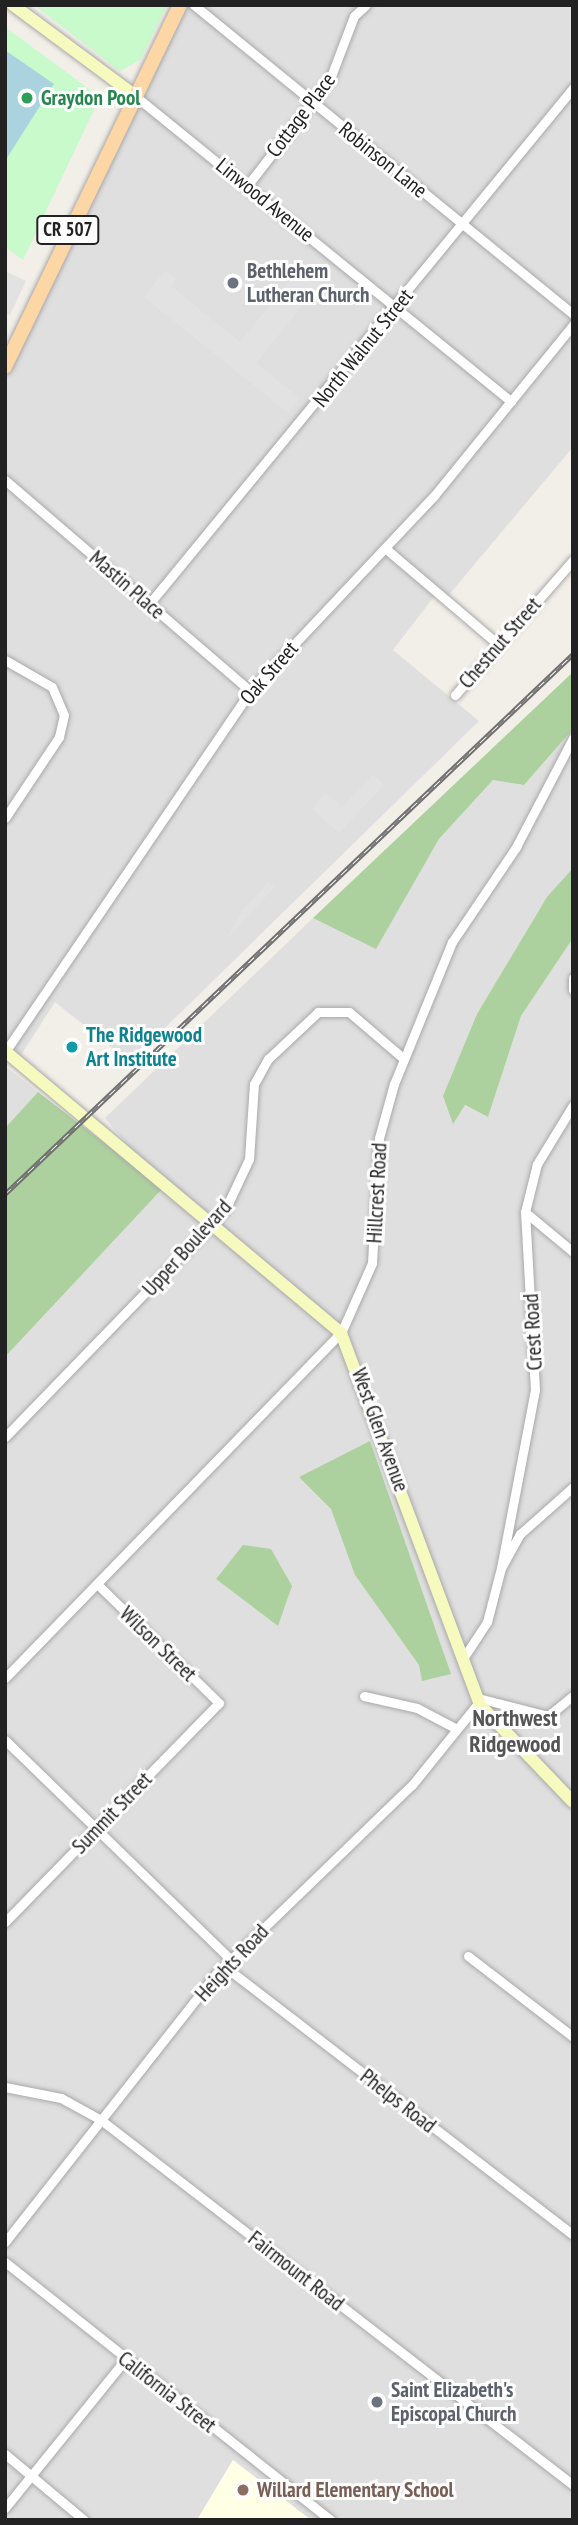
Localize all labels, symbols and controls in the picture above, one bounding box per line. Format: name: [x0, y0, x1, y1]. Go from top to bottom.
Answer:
street label: Cottage Place: [261, 68, 341, 162]
place label: Graydon Pool: [41, 85, 140, 111]
marker: Graydon Pool: [19, 90, 35, 106]
street label: Robinson Lane: [334, 117, 432, 203]
street label: Linwood Avenue: [211, 153, 319, 247]
road number: CR 507: [35, 214, 101, 246]
place label: Bethlehem Lutheran Church: [247, 258, 370, 308]
marker: Bethlehem Lutheran Church: [225, 275, 241, 291]
street label: North Walnut Street: [308, 284, 418, 412]
street label: Mastin Place: [84, 545, 170, 625]
street label: Chestnut Street: [454, 592, 546, 694]
street label: Oak Street: [235, 636, 303, 710]
place label: The Ridgewood Art Institute: [86, 1022, 202, 1072]
marker: The Ridgewood Art Institute: [64, 1039, 80, 1055]
street label: Hillcrest Road: [362, 1142, 392, 1244]
street label: Upper Boulevard: [137, 1195, 237, 1301]
street label: Crest Road: [518, 1293, 548, 1371]
street label: West Glen Avenue: [346, 1365, 414, 1495]
street label: Wilson Street: [114, 1601, 202, 1687]
district label: Northwest Ridgewood: [469, 1704, 561, 1758]
street label: Summit Street: [67, 1767, 157, 1859]
street label: Heights Road: [190, 1919, 274, 2007]
street label: Phelps Road: [355, 2064, 441, 2138]
street label: Fairmount Road: [243, 2226, 349, 2316]
street label: California Street: [113, 2346, 221, 2438]
place label: Saint Elizabeth's Episcopal Church: [391, 2377, 517, 2427]
marker: Saint Elizabeth's Episcopal Church: [369, 2394, 385, 2410]
place label: Willard Elementary School: [257, 2477, 454, 2503]
marker: Willard Elementary School: [235, 2482, 251, 2498]

